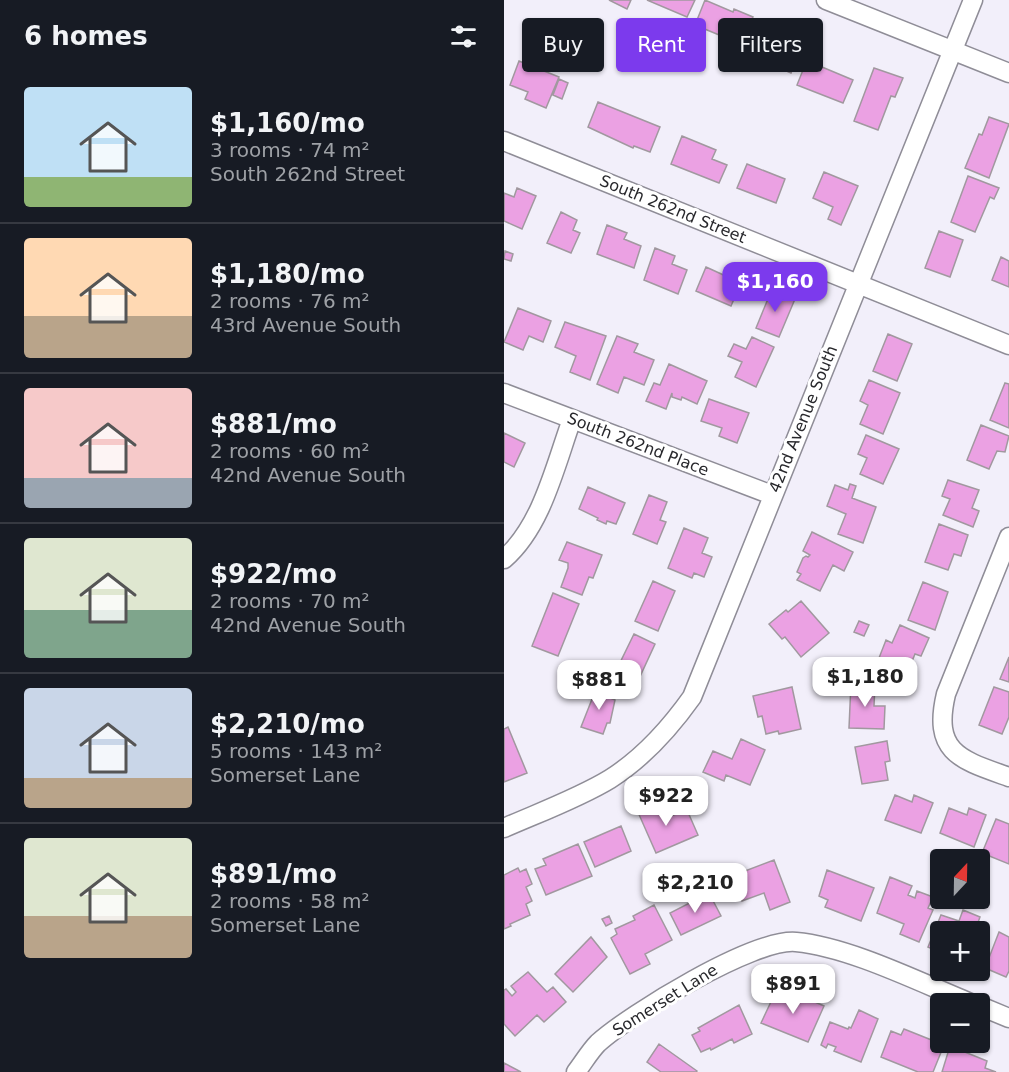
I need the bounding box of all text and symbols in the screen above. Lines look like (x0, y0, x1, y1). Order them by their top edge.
chip: Buy (522, 18, 604, 72)
chip: Rent (616, 18, 706, 72)
chip: Filters (718, 18, 823, 72)
icon: filters (447, 20, 480, 53)
text: 6 homes (24, 21, 148, 51)
text: $1,160/mo (210, 108, 365, 138)
icon: home (72, 111, 144, 183)
text: 3 rooms · 74 m² (210, 138, 370, 162)
text: South 262nd Street (210, 162, 405, 186)
street label: South 262nd Street (597, 171, 749, 247)
text: $1,180/mo (210, 259, 365, 289)
icon: home (72, 262, 144, 334)
pin: $1,160 (726, 262, 824, 313)
text: $1,160 (736, 269, 814, 293)
text: 2 rooms · 76 m² (210, 289, 370, 313)
text: 43rd Avenue South (210, 313, 401, 337)
street label: 42nd Avenue South (765, 343, 841, 495)
street label: South 262nd Place (565, 408, 711, 480)
text: $881/mo (210, 409, 337, 439)
icon: home (72, 412, 144, 484)
text: 2 rooms · 60 m² (210, 439, 370, 463)
text: 42nd Avenue South (210, 463, 406, 487)
text: $922/mo (210, 559, 337, 589)
icon: home (72, 562, 144, 634)
text: 2 rooms · 70 m² (210, 589, 370, 613)
text: 42nd Avenue South (210, 613, 406, 637)
pin: $1,180 (816, 657, 914, 708)
pin: $881 (563, 660, 635, 711)
text: $1,180 (826, 664, 904, 688)
text: $881 (571, 667, 627, 691)
text: $2,210/mo (210, 709, 365, 739)
icon: home (72, 712, 144, 784)
text: 5 rooms · 143 m² (210, 739, 382, 763)
text: Somerset Lane (210, 763, 360, 787)
pin: $922 (630, 776, 702, 827)
text: $922 (638, 783, 694, 807)
north arrow (930, 849, 990, 909)
map controls (930, 849, 990, 1053)
text: $891/mo (210, 859, 337, 889)
icon: home (72, 862, 144, 934)
pin: $2,210 (646, 863, 744, 914)
text: $2,210 (656, 870, 734, 894)
text: 2 rooms · 58 m² (210, 889, 370, 913)
text: Somerset Lane (210, 913, 360, 937)
button: + (930, 921, 990, 981)
street label: Somerset Lane (609, 960, 721, 1040)
pin: $891 (757, 964, 829, 1015)
text: $891 (765, 971, 821, 995)
button: − (930, 993, 990, 1053)

